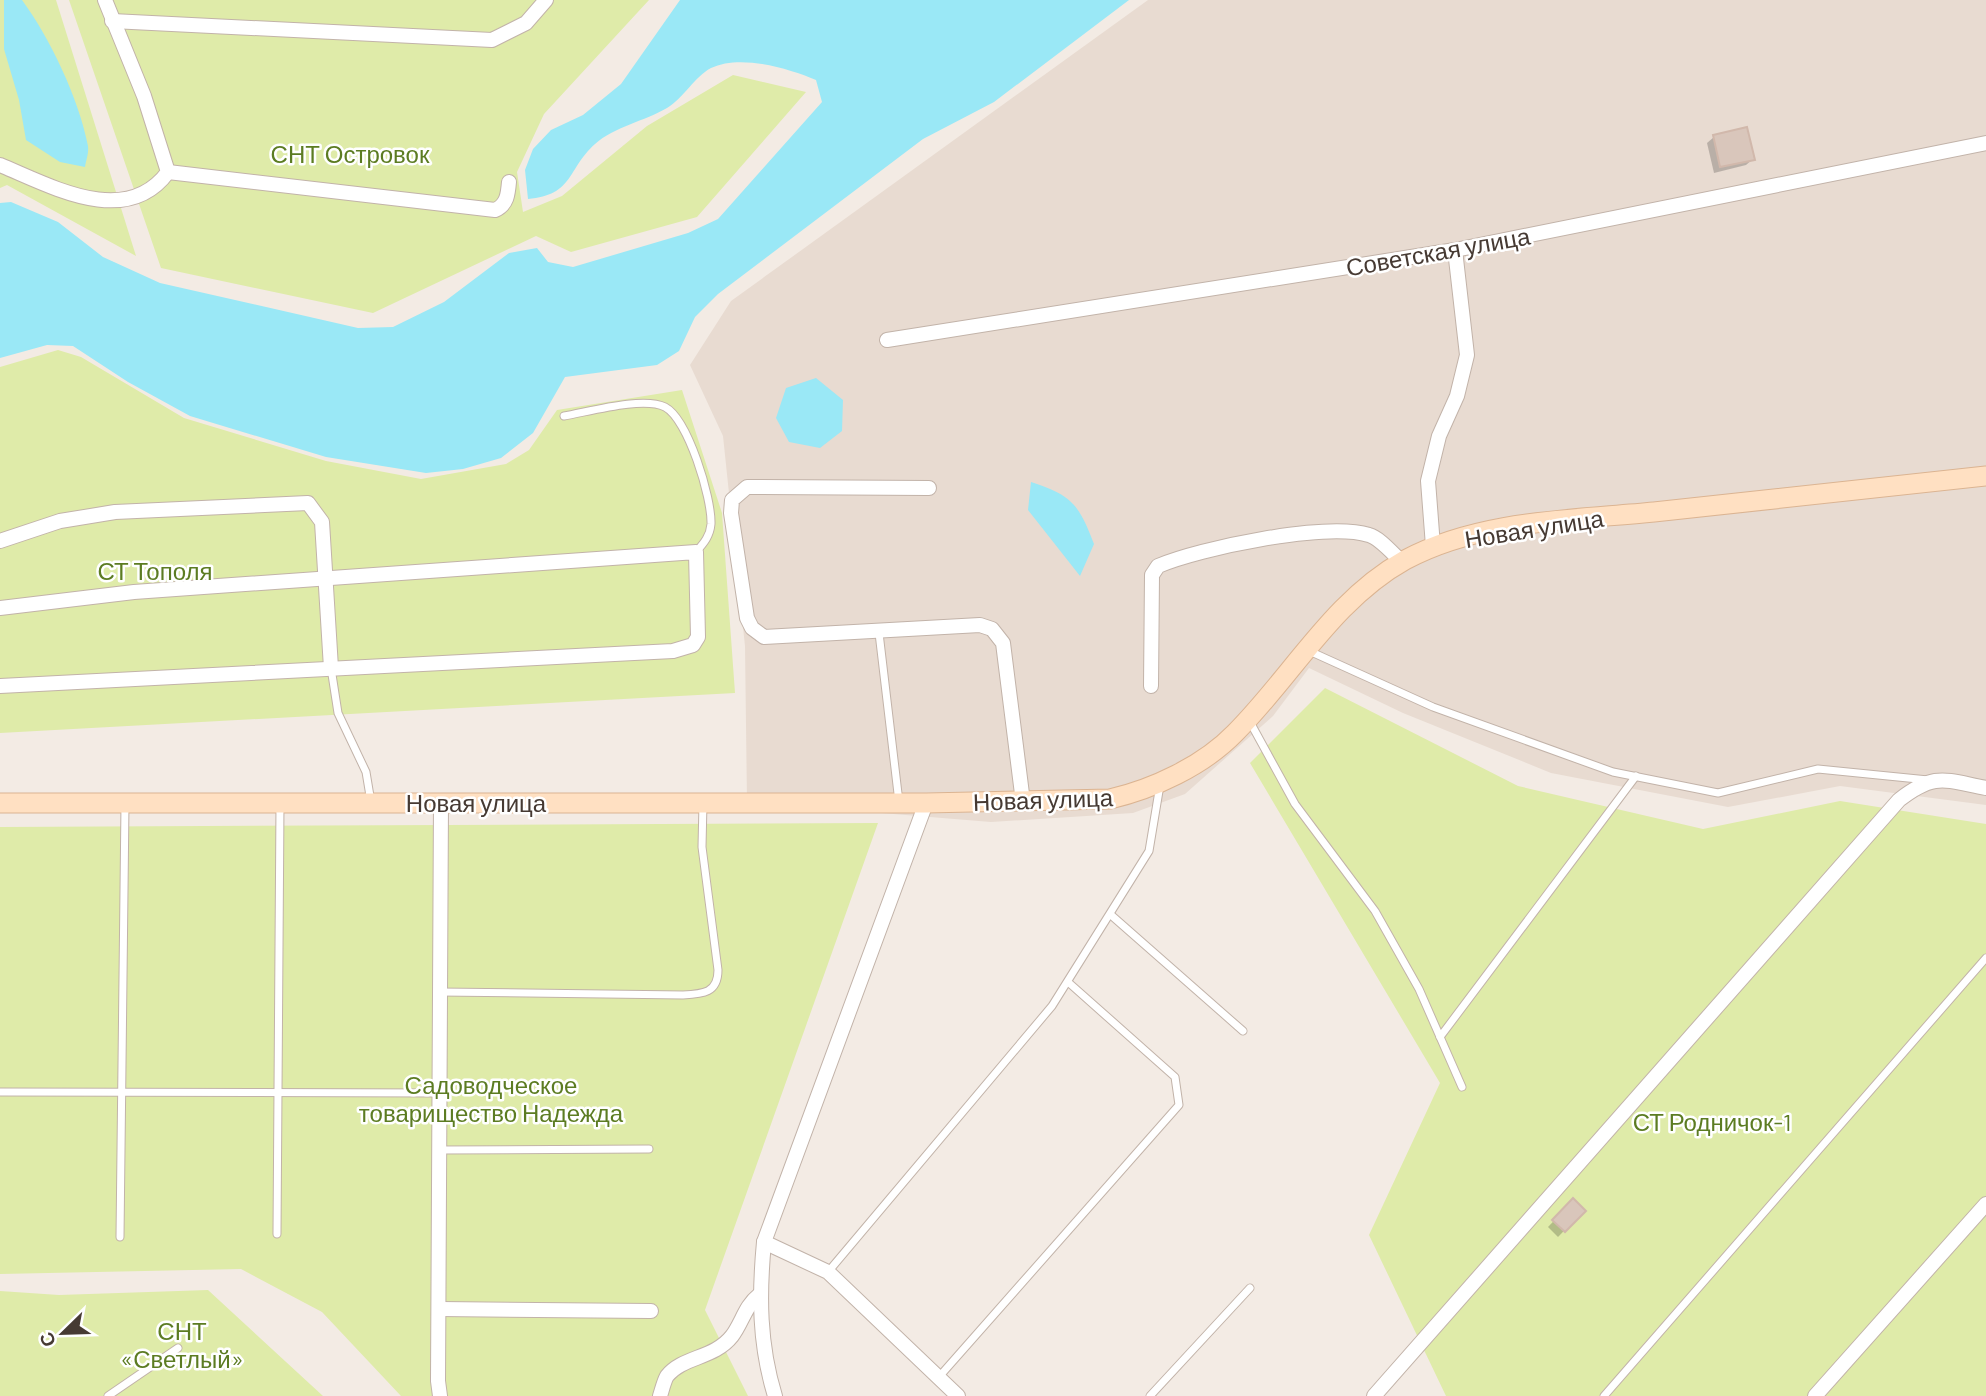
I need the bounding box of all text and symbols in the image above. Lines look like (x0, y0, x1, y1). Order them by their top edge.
park label: СНТ Островок (271, 139, 430, 168)
street label: Советская улица (1344, 220, 1533, 281)
street label: Новая улица (1462, 503, 1606, 553)
park label: СТ Тополя (98, 556, 212, 585)
street label: Новая улица (972, 782, 1114, 816)
street label: Новая улица (406, 788, 547, 817)
park label: Садоводческое товарищество Надежда (359, 1070, 624, 1127)
park label: СТ Родничок-1 (1633, 1107, 1791, 1136)
north arrow (28, 1298, 98, 1368)
park label: СНТ «Светлый» (120, 1316, 244, 1373)
text: С (34, 1329, 60, 1351)

